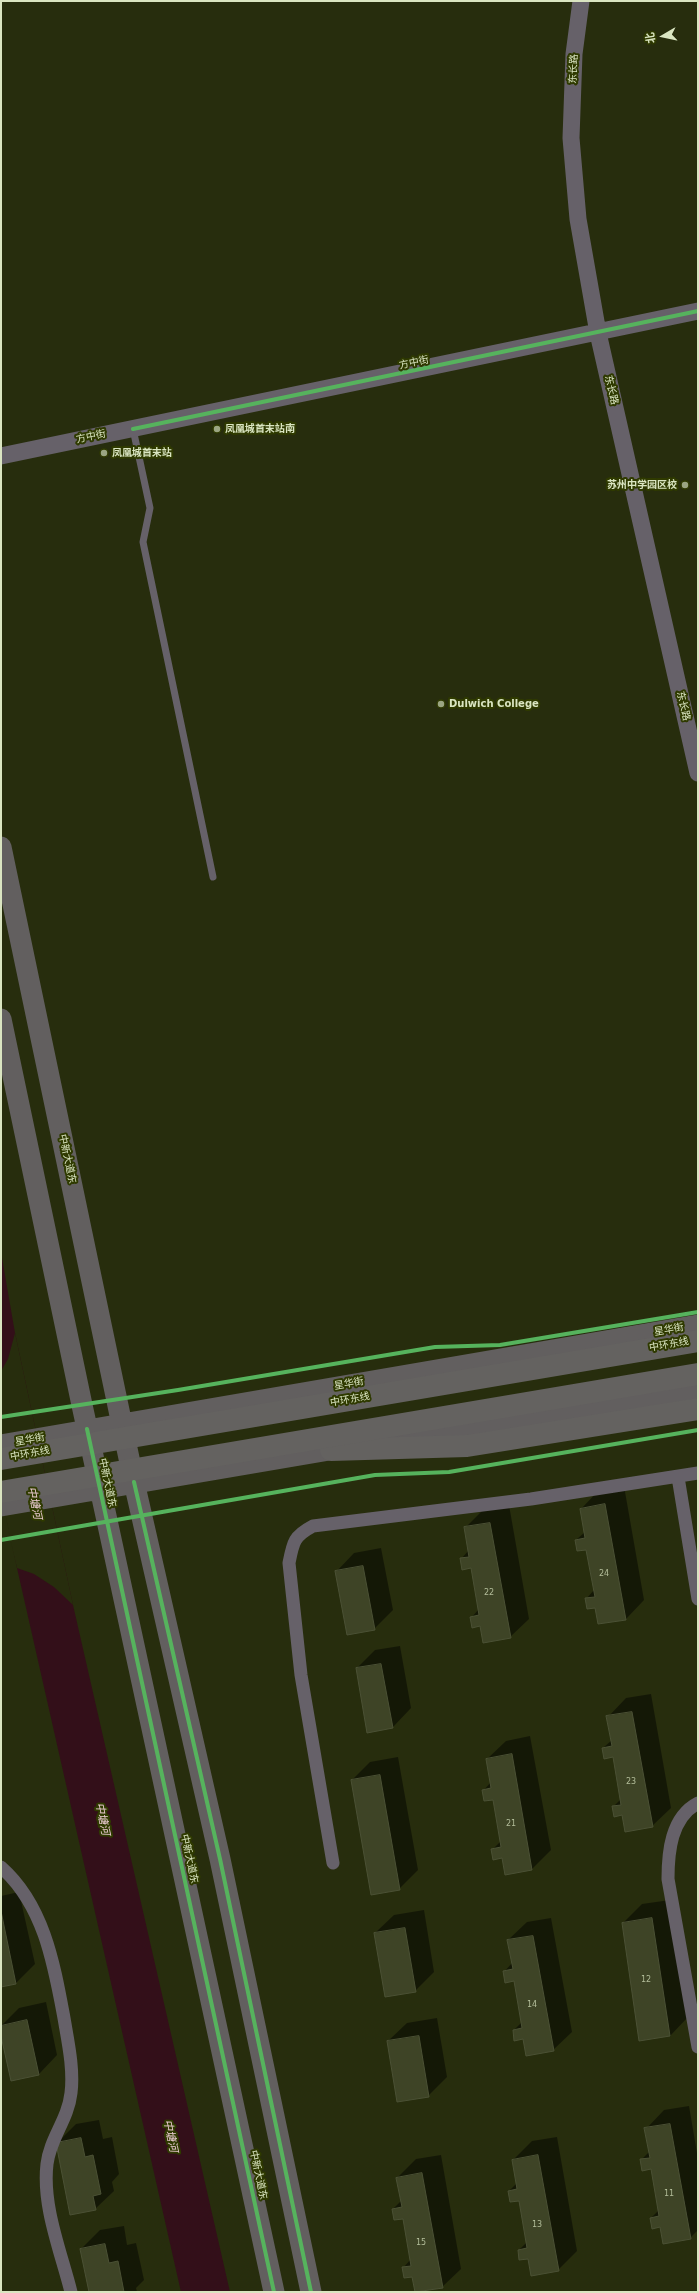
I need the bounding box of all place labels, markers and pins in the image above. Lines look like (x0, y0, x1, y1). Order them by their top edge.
place label: 凤凰城首末站南 (225, 423, 295, 435)
marker: 凤凰城首末站南 (212, 424, 222, 434)
place label: 凤凰城首末站 (112, 447, 172, 459)
marker: 凤凰城首末站 (99, 448, 109, 458)
place label: 苏州中学园区校 (607, 479, 677, 491)
marker: 苏州中学园区校 (680, 480, 690, 490)
place label: Dulwich College (449, 698, 539, 710)
marker: Dulwich College (436, 699, 446, 709)

